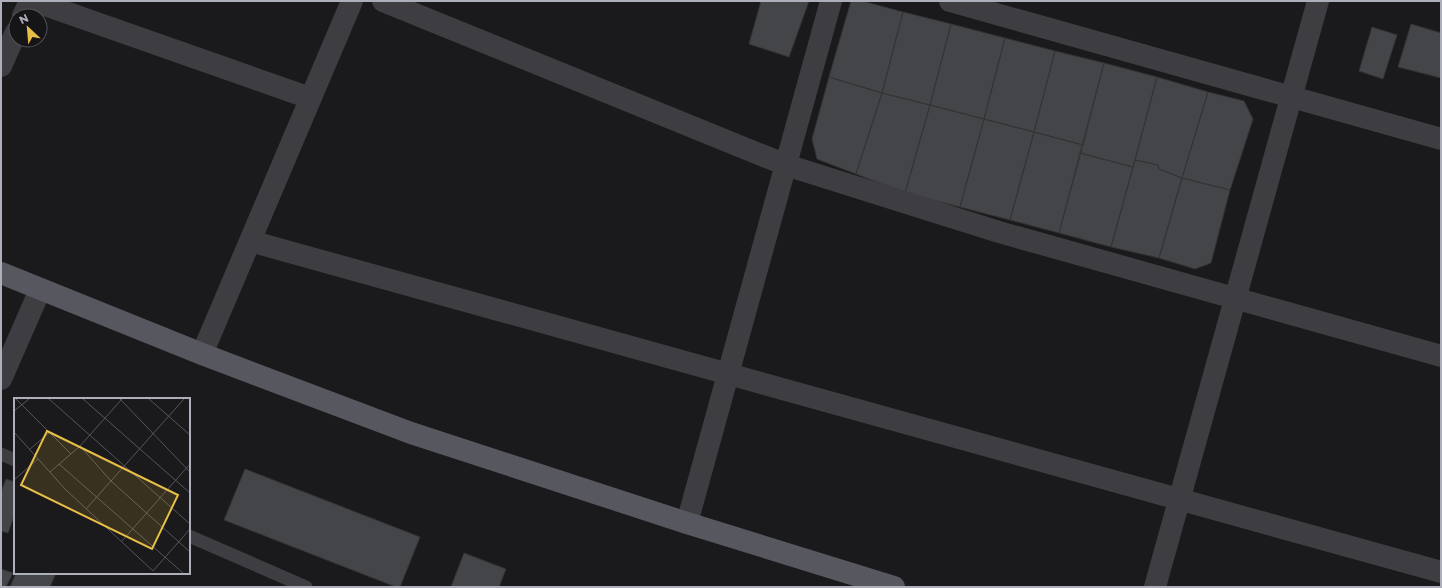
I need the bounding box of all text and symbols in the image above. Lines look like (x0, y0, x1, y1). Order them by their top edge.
north arrow (8, 8, 48, 48)
text: N (17, 11, 31, 27)
inset map (14, 398, 190, 574)

